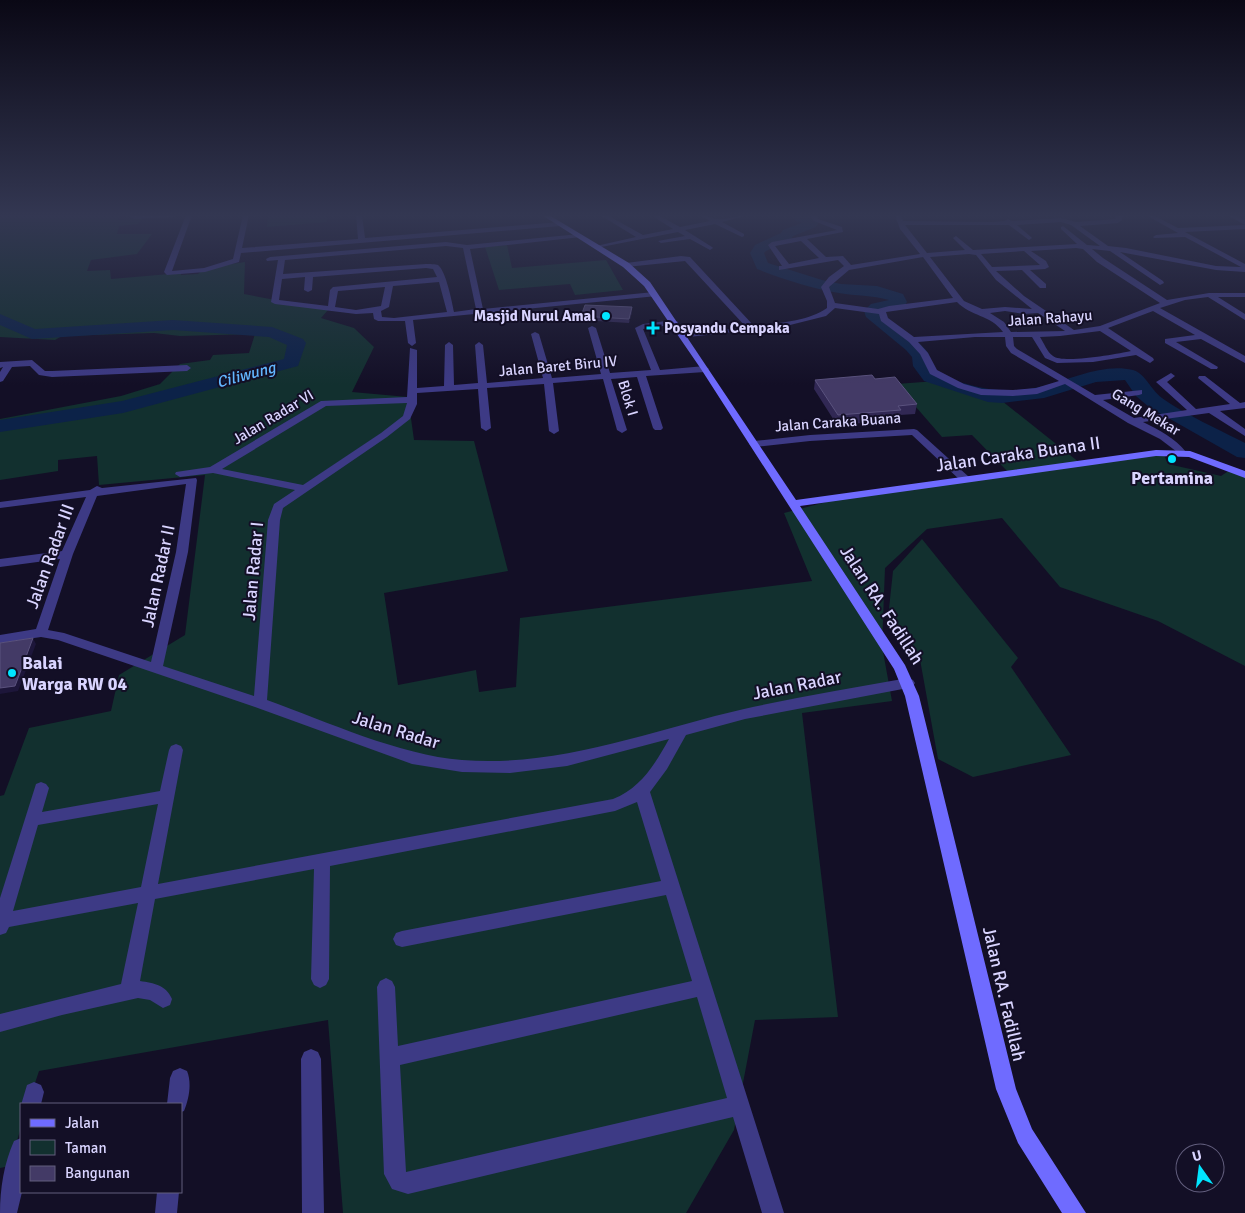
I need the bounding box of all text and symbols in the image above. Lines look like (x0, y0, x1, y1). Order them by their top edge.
street label: Jalan Rahayu (1007, 306, 1093, 330)
place label: Masjid Nurul Amal (474, 307, 596, 325)
marker: Masjid Nurul Amal (600, 310, 612, 322)
place label: Posyandu Cempaka (664, 319, 790, 337)
marker: Posyandu Cempaka (646, 321, 660, 335)
street label: Jalan Baret Biru IV (498, 352, 618, 380)
water label: Ciliwung (214, 357, 279, 392)
street label: Blok I (614, 378, 642, 418)
street label: Gang Mekar (1108, 384, 1184, 440)
street label: Jalan Radar VI (229, 386, 317, 448)
street label: Jalan Caraka Buana (774, 409, 902, 435)
street label: Jalan Caraka Buana II (934, 432, 1102, 476)
marker: Pertamina (1166, 453, 1178, 465)
place label: Pertamina (1131, 467, 1213, 489)
street label: Jalan Radar III (21, 501, 79, 611)
street label: Jalan Radar I (238, 521, 268, 621)
street label: Jalan Radar II (136, 523, 180, 629)
street label: Jalan RA. Fadillah (835, 541, 929, 669)
place label: Balai Warga RW 04 (22, 652, 128, 695)
street label: Jalan Radar (751, 666, 844, 704)
marker: Balai Warga RW 04 (6, 667, 18, 679)
street label: Jalan Radar (350, 706, 443, 754)
street label: Jalan RA. Fadillah (978, 924, 1030, 1064)
legend (20, 1103, 182, 1193)
text: Jalan (65, 1114, 99, 1132)
text: Taman (65, 1139, 107, 1157)
north arrow (1175, 1143, 1225, 1193)
text: U (1190, 1146, 1204, 1165)
text: Bangunan (65, 1164, 130, 1182)

